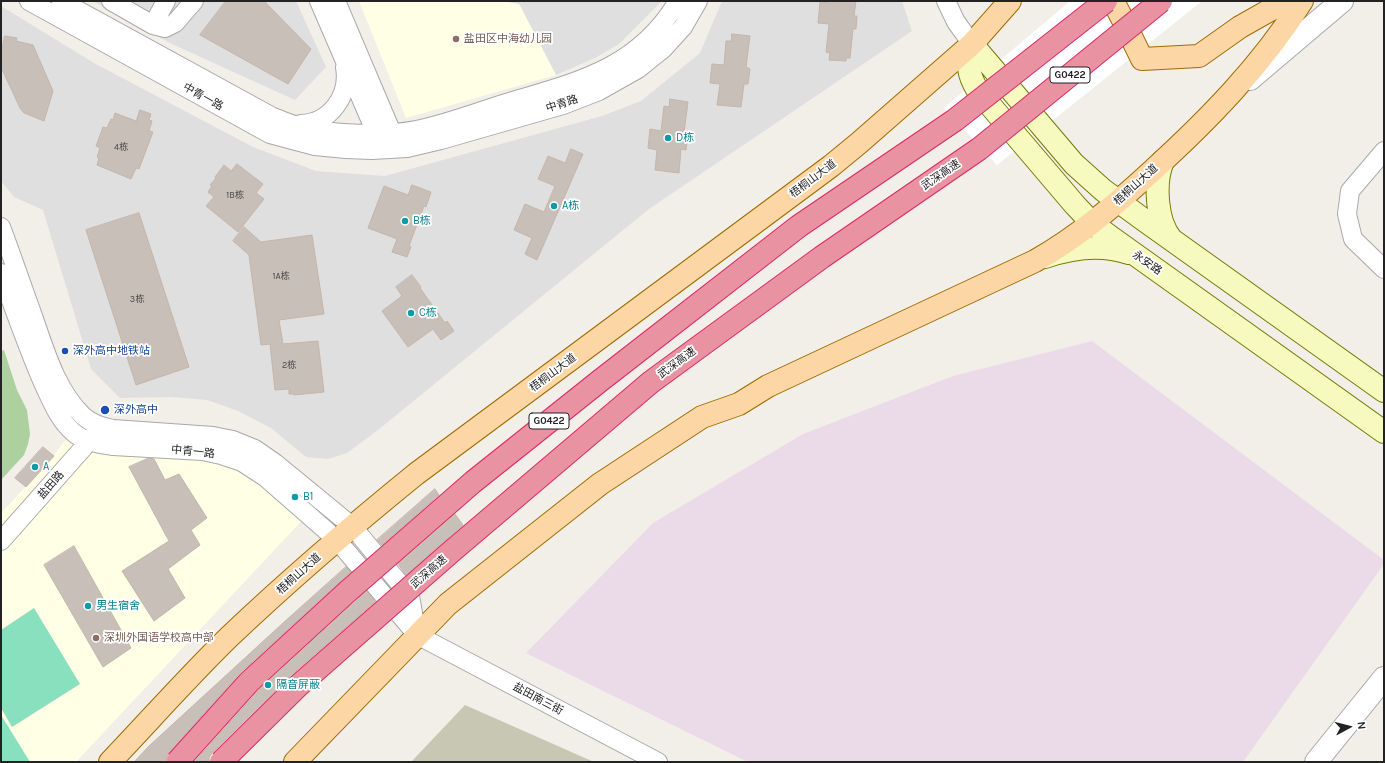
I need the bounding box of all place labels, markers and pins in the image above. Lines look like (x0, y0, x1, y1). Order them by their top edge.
place label: 盐田区中海幼儿园 (464, 32, 552, 46)
marker: 盐田区中海幼儿园 (451, 34, 461, 44)
place label: D栋 (676, 131, 694, 145)
marker: D栋 (663, 133, 673, 143)
place label: A栋 (562, 199, 579, 213)
marker: A栋 (549, 201, 559, 211)
place label: B栋 (413, 214, 431, 228)
marker: B栋 (400, 216, 410, 226)
place label: C栋 (419, 306, 437, 320)
marker: C栋 (406, 308, 416, 318)
place label: 深外高中地铁站 (73, 344, 150, 358)
marker: 深外高中地铁站 (60, 346, 70, 356)
place label: 深外高中 (114, 403, 158, 417)
marker: 深外高中 (99, 404, 111, 416)
place label: A (43, 460, 49, 474)
marker: A (30, 462, 40, 472)
place label: B1 (303, 490, 313, 504)
marker: B1 (290, 492, 300, 502)
place label: 男生宿舍 (96, 599, 140, 613)
marker: 男生宿舍 (83, 601, 93, 611)
place label: 深圳外国语学校高中部 (104, 631, 214, 645)
marker: 深圳外国语学校高中部 (91, 633, 101, 643)
place label: 隔音屏蔽 (276, 678, 320, 692)
marker: 隔音屏蔽 (263, 680, 273, 690)

